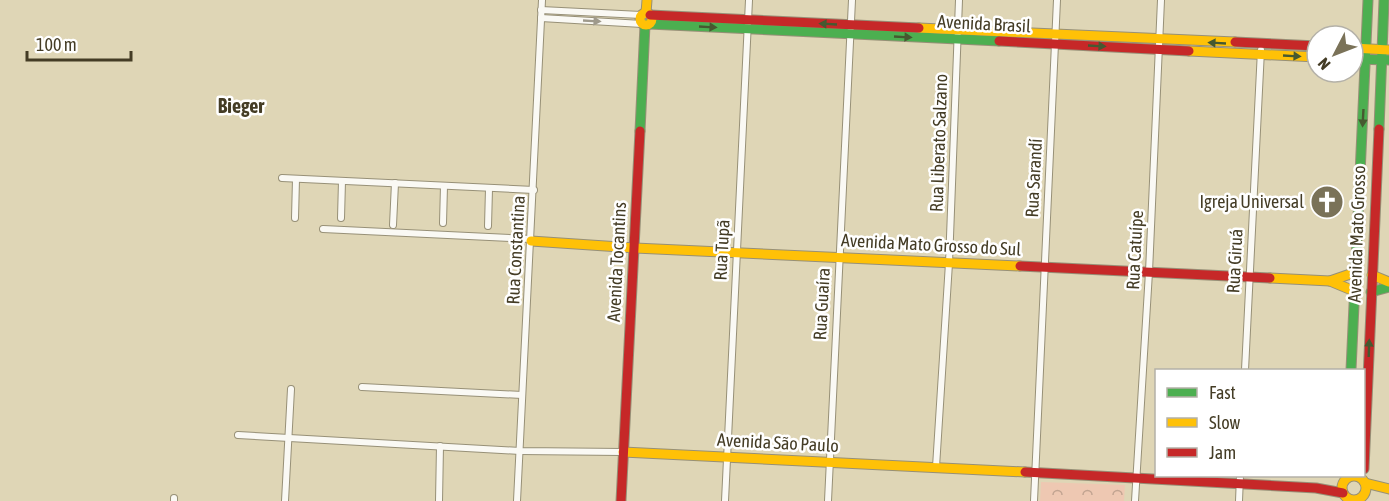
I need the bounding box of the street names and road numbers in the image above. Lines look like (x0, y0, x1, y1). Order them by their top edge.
street label: Avenida Brasil (937, 11, 1032, 36)
street label: Rua Liberato Salzano (926, 73, 951, 212)
street label: Rua Sarandí (1021, 138, 1046, 218)
street label: Avenida Mato Grosso (1344, 165, 1369, 303)
street label: Rua Constantina (502, 195, 529, 305)
street label: Avenida Tocantins (603, 202, 630, 322)
street label: Rua Catuípe (1122, 210, 1147, 290)
street label: Rua Tupã (709, 219, 734, 281)
street label: Rua Giruá (1222, 228, 1247, 294)
street label: Avenida Mato Grosso do Sul (840, 229, 1022, 260)
street label: Rua Guaíra (809, 267, 834, 341)
street label: Avenida São Paulo (717, 429, 839, 456)

